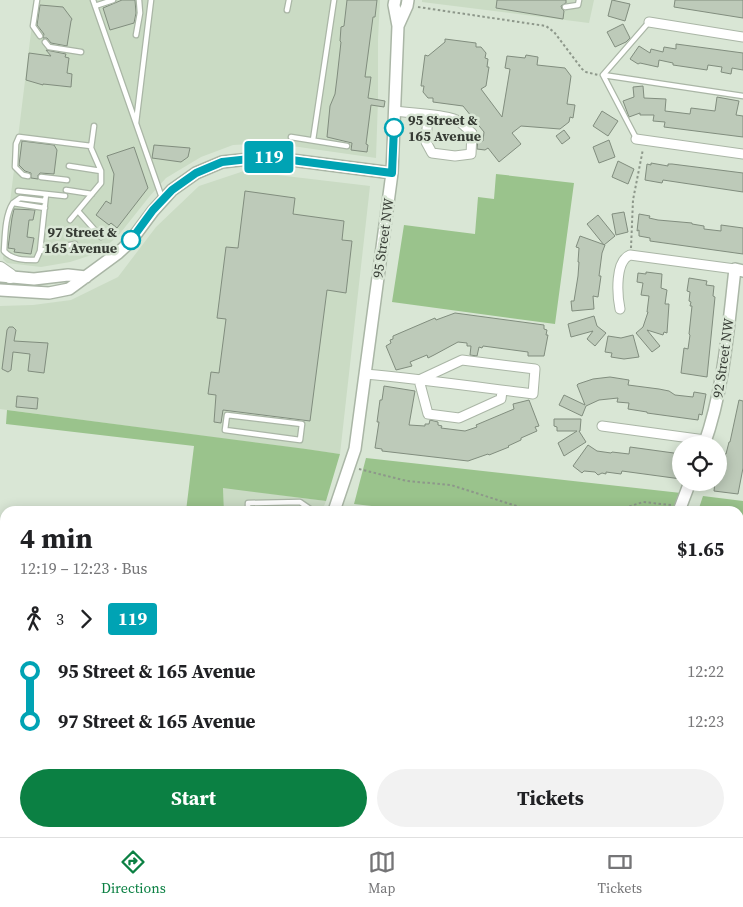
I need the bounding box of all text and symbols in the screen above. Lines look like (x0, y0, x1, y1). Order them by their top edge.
place label: 95 Street & 165 Avenue (408, 110, 481, 146)
marker: 95 Street & 165 Avenue (384, 118, 404, 138)
line badge: 119 (240, 141, 298, 173)
text: 119 (254, 144, 284, 169)
street label: 95 Street NW (367, 196, 399, 279)
place label: 97 Street & 165 Avenue (44, 222, 117, 258)
marker: 97 Street & 165 Avenue (121, 230, 141, 250)
street label: 92 Street NW (707, 316, 739, 399)
map controls (672, 436, 727, 491)
button: locate (672, 436, 727, 491)
text: 4 min (20, 519, 93, 557)
text: $1.65 (677, 536, 724, 562)
text: 12:19 – 12:23 · Bus (20, 557, 148, 579)
icon: walk (20, 605, 48, 633)
icon: forward (72, 605, 100, 633)
text: 119 (118, 606, 147, 631)
text: 3 (56, 608, 64, 630)
text: 95 Street & 165 Avenue (58, 658, 256, 684)
text: 12:22 (687, 660, 724, 682)
text: 97 Street & 165 Avenue (58, 708, 256, 734)
text: 12:23 (687, 710, 724, 732)
button: Start (20, 769, 367, 827)
button: Tickets (377, 769, 724, 827)
tab: Directions (101, 848, 166, 898)
tab: Map (368, 848, 396, 898)
tab: Tickets (598, 848, 642, 898)

